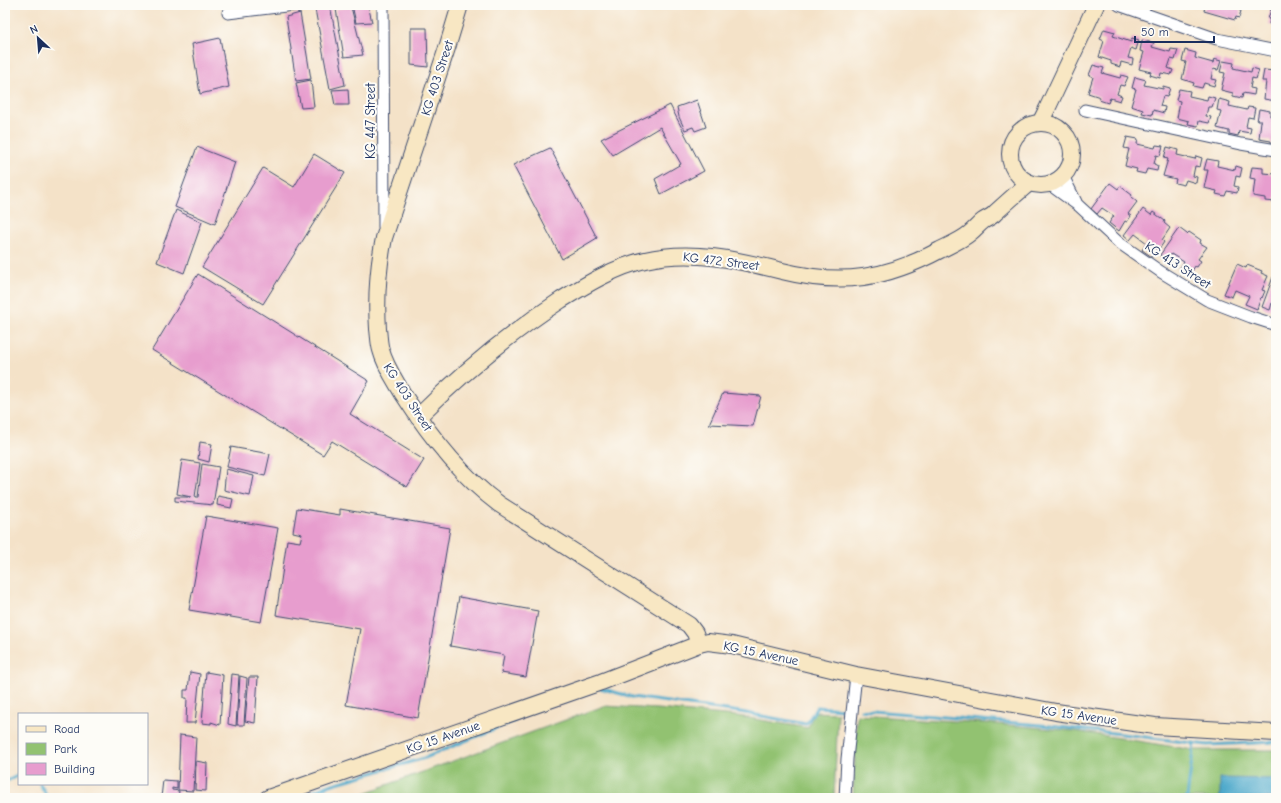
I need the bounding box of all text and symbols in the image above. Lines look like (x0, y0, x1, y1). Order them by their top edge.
north arrow (18, 18, 58, 58)
scale bar (1135, 18, 1214, 44)
text: N (28, 22, 40, 37)
text: 50 m (1141, 25, 1169, 39)
street label: KG 403 Street (418, 37, 457, 117)
street label: KG 447 Street (363, 82, 378, 159)
street label: KG 413 Street (1142, 238, 1215, 292)
street label: KG 472 Street (682, 249, 761, 273)
street label: KG 403 Street (380, 360, 436, 435)
street label: KG 15 Avenue (722, 638, 800, 668)
street label: KG 15 Avenue (1040, 702, 1118, 728)
legend (18, 713, 148, 785)
street label: KG 15 Avenue (404, 717, 482, 757)
text: Road (54, 722, 80, 736)
text: Park (54, 742, 77, 756)
text: Building (54, 762, 95, 776)

